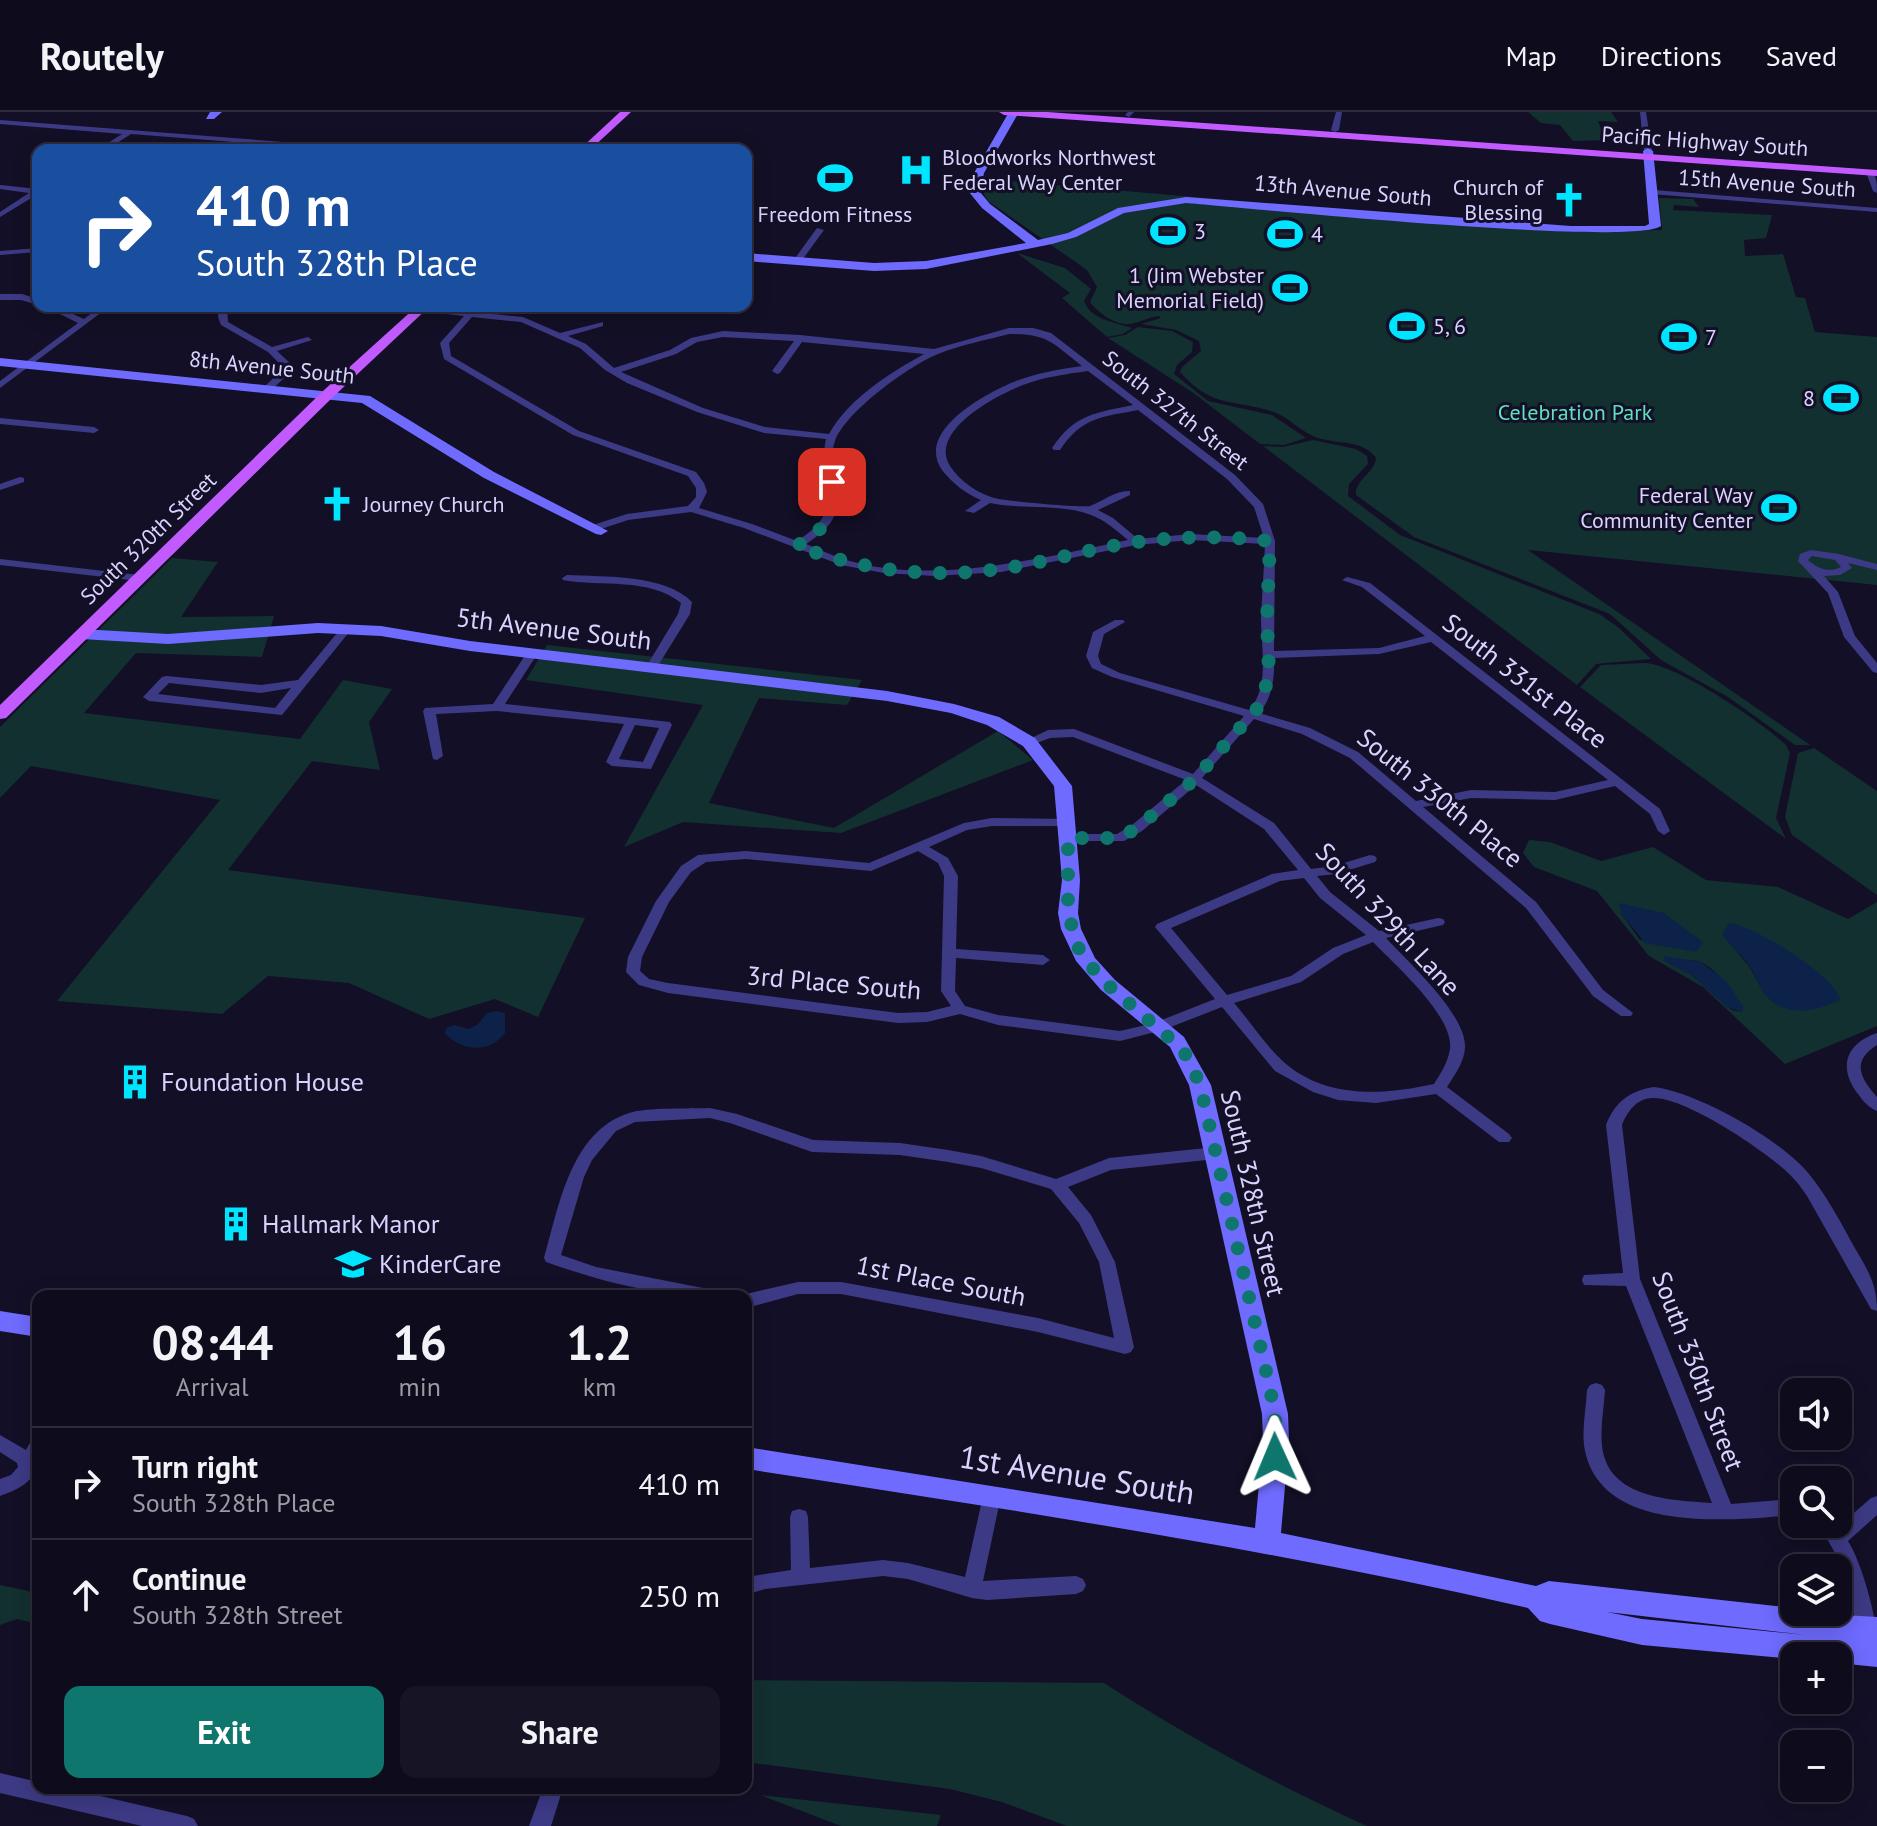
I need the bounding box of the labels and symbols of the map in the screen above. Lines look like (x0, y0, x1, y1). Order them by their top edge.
street label: Pacific Highway South (1601, 120, 1809, 162)
place label: Bloodworks Northwest Federal Way Center (942, 143, 1156, 196)
hospital icon: Bloodworks Northwest Federal Way Center (897, 151, 935, 189)
sports icon: Freedom Fitness (816, 159, 854, 197)
street label: 15th Avenue South (1677, 163, 1857, 203)
street label: 13th Avenue South (1253, 168, 1433, 212)
place label: Church of Blessing (1453, 173, 1544, 226)
church icon: Church of Blessing (1550, 181, 1588, 219)
place label: Freedom Fitness (758, 200, 912, 228)
sports icon: 3 (1149, 212, 1187, 250)
sports icon: 4 (1266, 215, 1304, 253)
place label: 3 (1194, 217, 1206, 245)
place label: 4 (1311, 220, 1323, 248)
place label: 1 (Jim Webster Memorial Field) (1116, 261, 1265, 314)
sports icon: 1 (Jim Webster Memorial Field) (1271, 269, 1309, 307)
sports icon: 5, 6 (1388, 307, 1426, 345)
place label: 5, 6 (1433, 312, 1466, 340)
sports icon: 7 (1660, 318, 1698, 356)
place label: 7 (1705, 323, 1717, 351)
street label: 8th Avenue South (188, 344, 356, 390)
street label: South 327th Street (1097, 344, 1255, 476)
sports icon: 8 (1822, 379, 1860, 417)
place label: 8 (1803, 384, 1815, 412)
park label: Celebration Park (1498, 398, 1653, 426)
pin (798, 448, 866, 516)
street label: South 320th Street (74, 466, 222, 610)
place label: Federal Way Community Center (1580, 481, 1754, 534)
church icon: Journey Church (318, 485, 356, 523)
sports icon: Federal Way Community Center (1760, 489, 1798, 527)
place label: Journey Church (362, 490, 504, 518)
street label: 5th Avenue South (455, 600, 653, 657)
street label: South 331st Place (1436, 606, 1614, 755)
street label: South 330th Place (1351, 721, 1530, 874)
street label: South 329th Lane (1309, 835, 1468, 1002)
street label: 3rd Place South (745, 958, 923, 1007)
building icon: Foundation House (116, 1063, 154, 1101)
place label: Foundation House (161, 1065, 364, 1098)
street label: South 328th Street (1214, 1087, 1293, 1299)
building icon: Hallmark Manor (217, 1205, 255, 1243)
place label: Hallmark Manor (262, 1207, 440, 1240)
school or university icon: KinderCare (334, 1245, 372, 1283)
place label: KinderCare (379, 1247, 501, 1280)
street label: 1st Place South (854, 1248, 1029, 1313)
street label: South 330th Street (1645, 1267, 1752, 1475)
position arrow (1233, 1415, 1317, 1499)
street label: 1st Avenue South (957, 1435, 1198, 1513)

